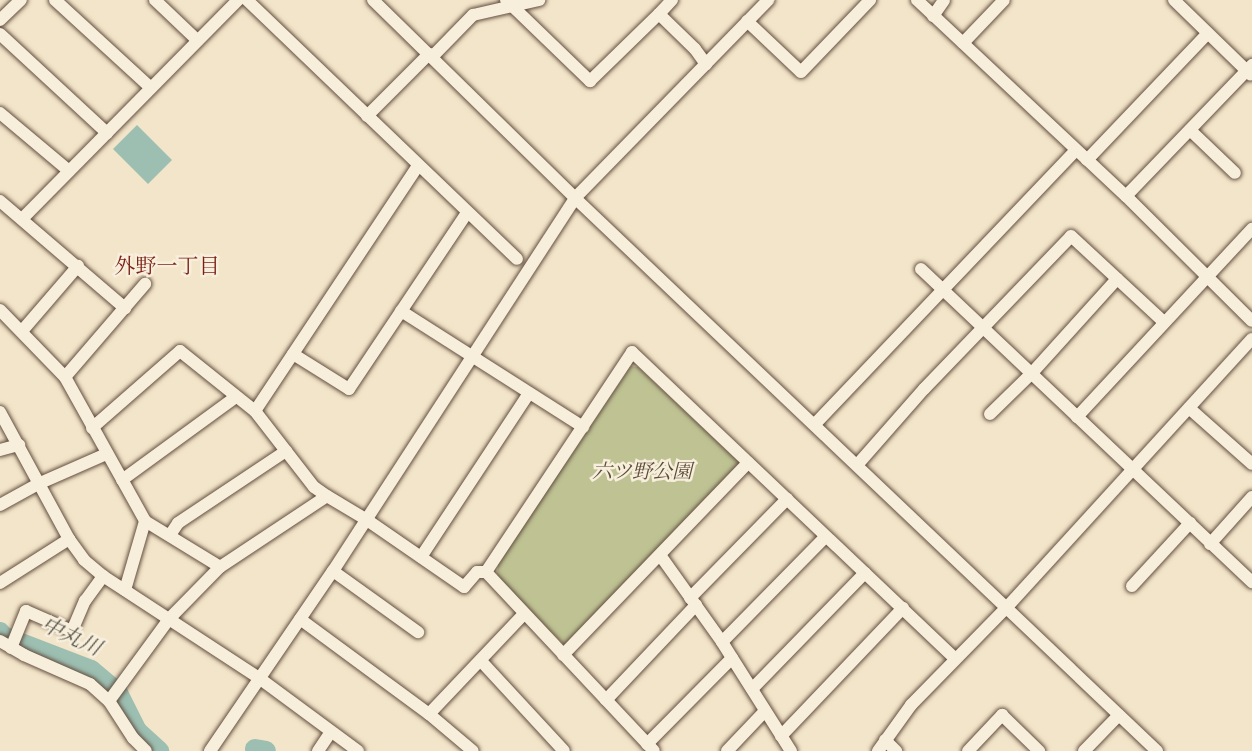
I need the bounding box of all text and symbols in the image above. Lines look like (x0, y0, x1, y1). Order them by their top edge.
district label: 外野一丁目 (115, 254, 219, 280)
park label: 六ツ野公園 (592, 460, 692, 484)
water label: 中丸川 (37, 612, 105, 662)

